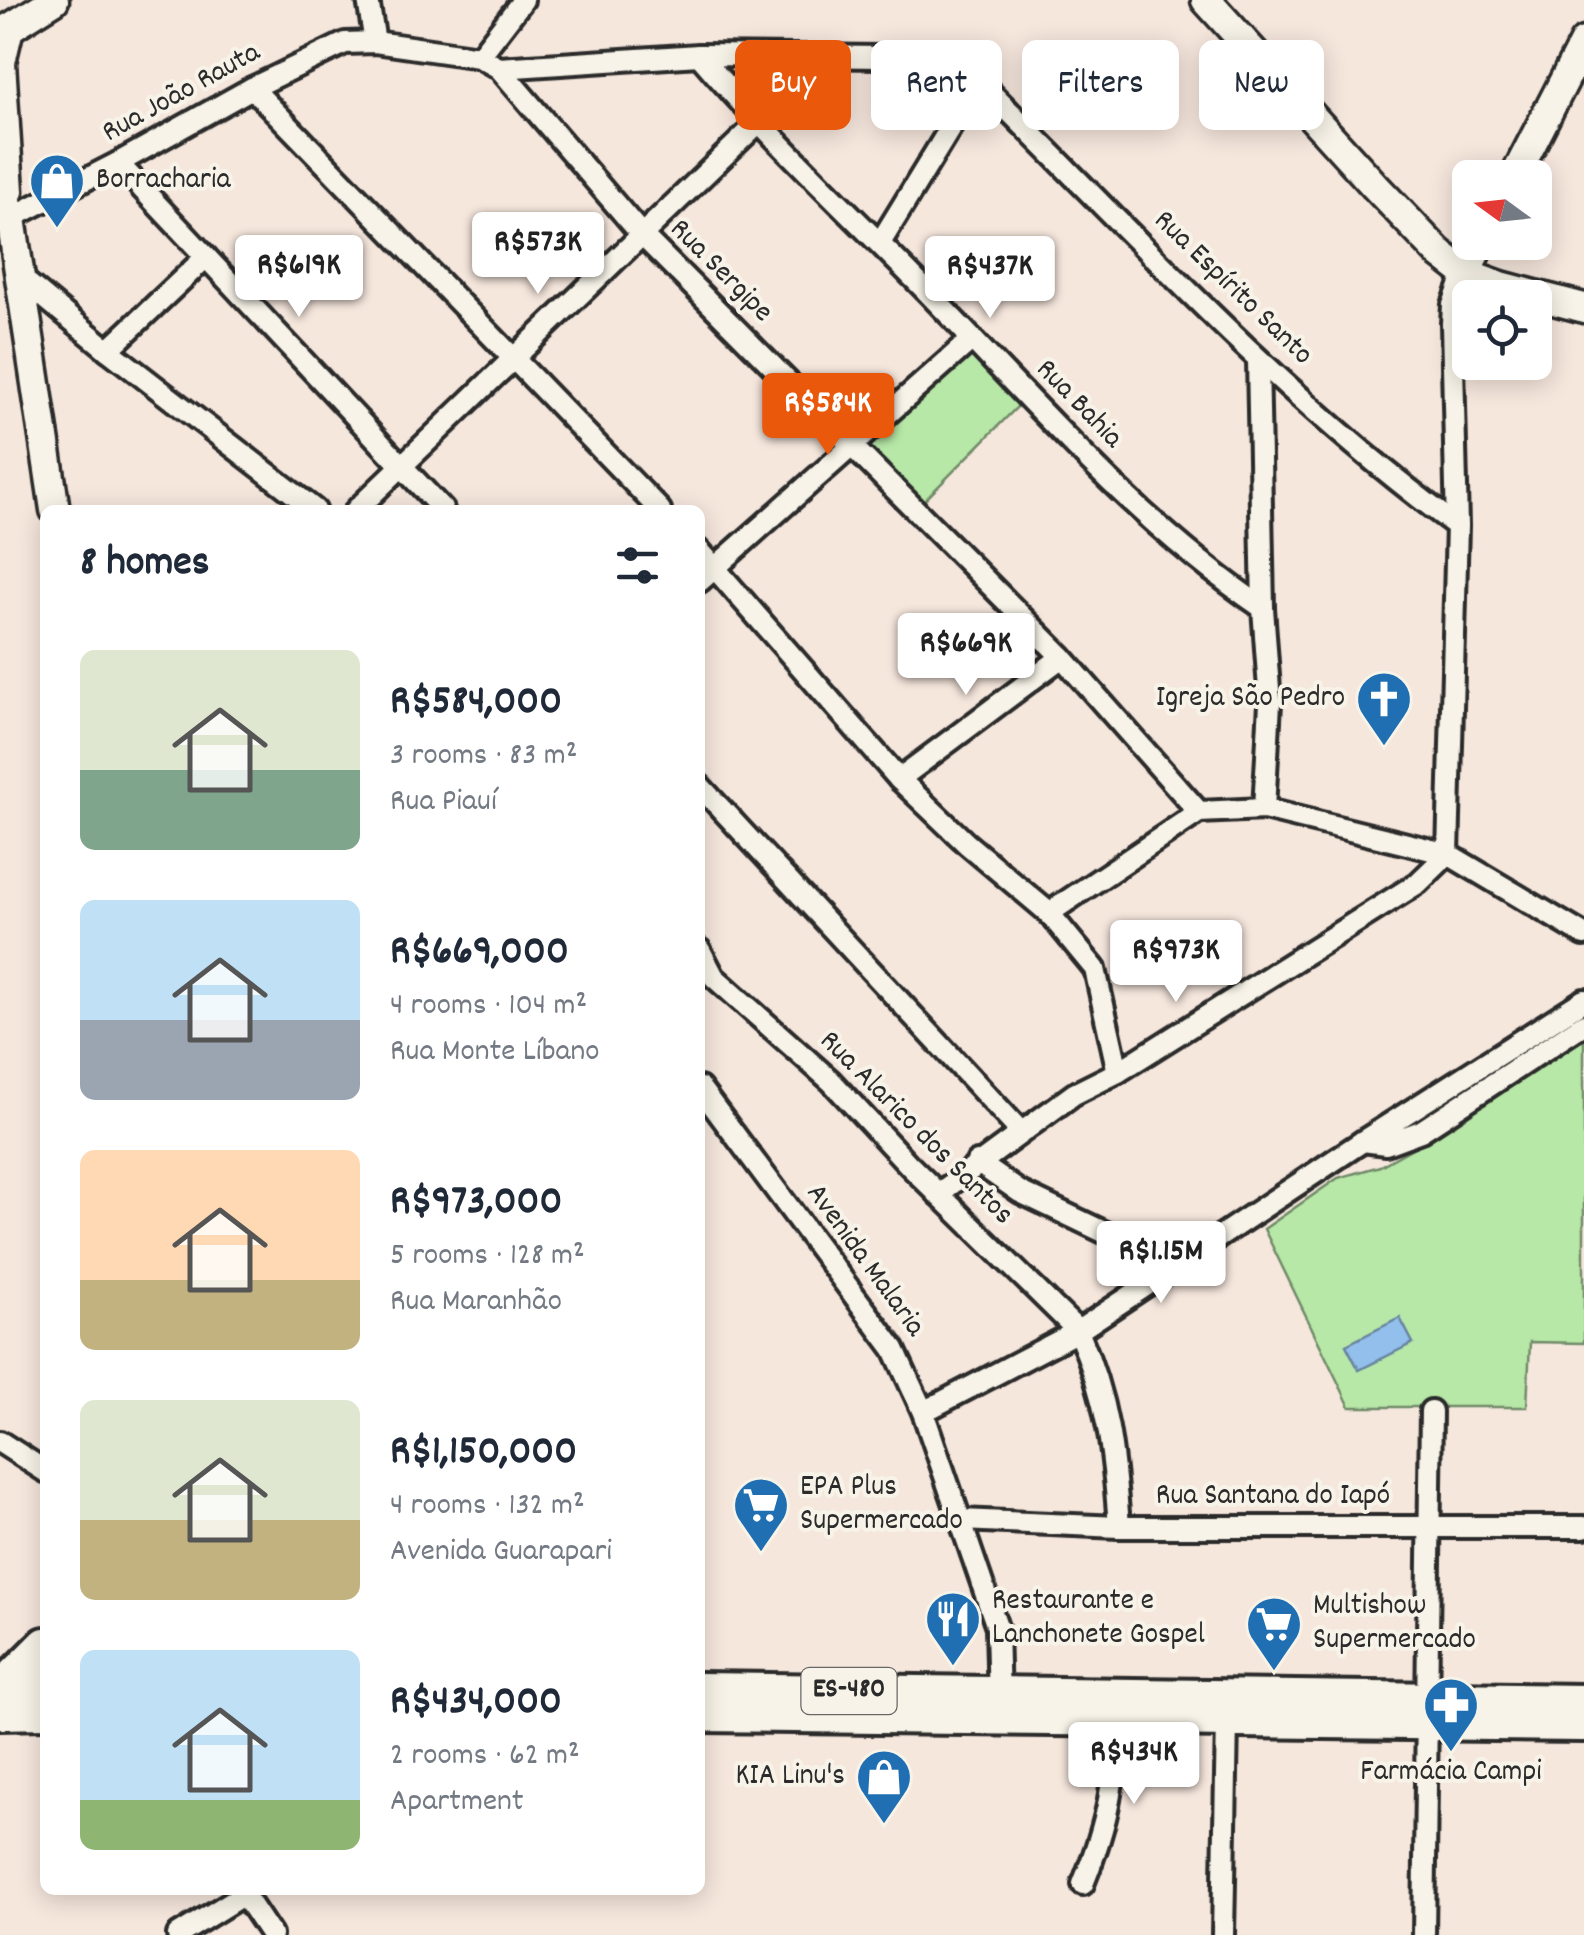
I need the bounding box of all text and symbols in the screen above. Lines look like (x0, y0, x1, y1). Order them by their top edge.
street label: Rua João Rauta (95, 32, 270, 155)
chip: Buy (735, 40, 851, 130)
chip: Rent (871, 40, 1002, 130)
chip: Filters (1022, 40, 1179, 130)
chip: New (1199, 40, 1324, 130)
shop icon: Borracharia (27, 151, 87, 230)
place label: Borracharia (96, 160, 231, 203)
north arrow (1452, 160, 1552, 260)
map controls (1452, 160, 1552, 380)
street label: Rua Espírito Santo (1142, 201, 1322, 377)
street label: Rua Sergipe (658, 210, 782, 334)
pin: R$573K (457, 212, 619, 297)
text: R$573K (494, 221, 582, 267)
pin: R$619K (218, 235, 380, 320)
pin: R$437K (909, 236, 1071, 321)
text: R$619K (257, 244, 341, 290)
text: R$437K (947, 245, 1033, 291)
button: locate (1452, 280, 1552, 380)
street label: Rua Bahia (1024, 350, 1132, 460)
pin: R$584K (747, 373, 909, 458)
text: R$584K (784, 382, 872, 428)
text: 8 homes (80, 535, 209, 595)
icon: filters (610, 538, 665, 593)
pin: R$669K (885, 613, 1047, 698)
text: R$669K (920, 622, 1012, 668)
church icon: Igreja São Pedro (1354, 669, 1414, 748)
text: R$584,000 (390, 674, 562, 734)
place label: Igreja São Pedro (1156, 678, 1345, 721)
icon: home (160, 690, 280, 810)
text: 3 rooms · 83 m² (390, 734, 577, 780)
text: Rua Piauí (390, 780, 497, 826)
pin: R$973K (1095, 920, 1257, 1005)
text: R$669,000 (390, 924, 569, 984)
text: R$973K (1132, 929, 1220, 975)
icon: home (160, 940, 280, 1060)
text: 4 rooms · 104 m² (390, 984, 587, 1030)
street label: Rua Alarico dos Santos (808, 1022, 1022, 1236)
text: Rua Monte Líbano (390, 1030, 600, 1076)
text: R$973,000 (390, 1174, 562, 1234)
street label: Avenida Malaria (794, 1176, 935, 1347)
icon: home (160, 1190, 280, 1310)
pin: R$1.15M (1069, 1221, 1253, 1306)
text: R$1.15M (1119, 1230, 1203, 1276)
text: 5 rooms · 128 m² (390, 1234, 585, 1280)
text: Rua Maranhão (390, 1280, 562, 1326)
text: R$1,150,000 (390, 1424, 577, 1484)
icon: home (160, 1440, 280, 1560)
place label: EPA Plus Supermercado (800, 1467, 963, 1544)
supermarket icon: EPA Plus Supermercado (731, 1475, 791, 1554)
street label: Rua Santana do Iapó (1156, 1476, 1390, 1519)
text: 4 rooms · 132 m² (390, 1484, 585, 1530)
text: Avenida Guarapari (390, 1530, 612, 1576)
place label: Restaurante e Lanchonete Gospel (992, 1581, 1205, 1658)
place label: Multishow Supermercado (1313, 1586, 1476, 1663)
restaurant icon: Restaurante e Lanchonete Gospel (923, 1589, 983, 1668)
supermarket icon: Multishow Supermercado (1244, 1594, 1304, 1673)
road number: ES-480 (802, 1668, 896, 1714)
text: R$434,000 (390, 1674, 562, 1734)
pharmacy icon: Farmácia Campi (1421, 1675, 1481, 1754)
icon: home (160, 1690, 280, 1810)
pin: R$434K (1053, 1722, 1215, 1807)
text: R$434K (1090, 1731, 1178, 1777)
text: 2 rooms · 62 m² (390, 1734, 580, 1780)
shop icon: KIA Linu's (854, 1747, 914, 1826)
place label: Farmácia Campi (1360, 1752, 1542, 1795)
place label: KIA Linu's (736, 1756, 845, 1799)
text: Apartment (390, 1780, 524, 1826)

